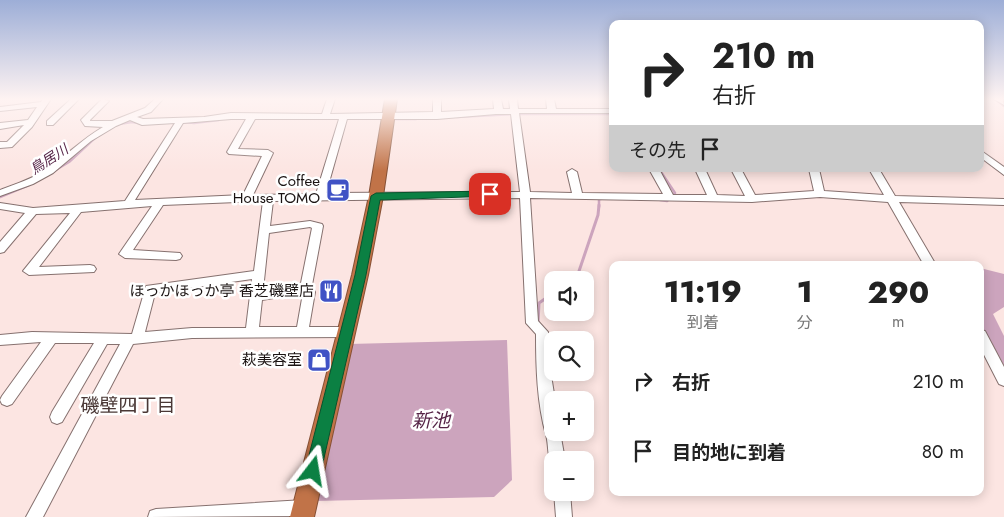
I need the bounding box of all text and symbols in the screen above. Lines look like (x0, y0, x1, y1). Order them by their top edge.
text: 210 m (712, 31, 815, 81)
icon: right (629, 40, 694, 105)
text: 右折 (712, 79, 756, 111)
icon: arrive (696, 135, 724, 163)
text: その先 (629, 137, 686, 164)
water label: 鳥居川 (26, 138, 74, 179)
place label: Coffee House TOMO (233, 170, 320, 209)
pin (469, 173, 511, 215)
cafe icon: Coffee House TOMO (325, 177, 351, 203)
icon: arrive (476, 180, 504, 208)
text: 11:19 (664, 270, 742, 313)
text: 1 (797, 270, 813, 313)
map controls (544, 271, 594, 501)
button: sound (544, 271, 594, 321)
text: 290 (867, 271, 929, 314)
restaurant icon: ほっかほっか亭 香芝磯壁店 (318, 278, 344, 304)
place label: ほっかほっか亭 香芝磯壁店 (129, 280, 314, 302)
text: m (892, 310, 905, 333)
text: 到着 (687, 311, 719, 334)
text: 分 (797, 311, 813, 334)
button: search (544, 331, 594, 381)
shop icon: 萩美容室 (306, 347, 332, 373)
place label: 萩美容室 (242, 349, 302, 371)
icon: right (629, 367, 657, 395)
text: 210 m (913, 368, 964, 395)
text: 右折 (672, 369, 710, 396)
button: + (544, 391, 594, 441)
district label: 磯壁四丁目 (80, 392, 176, 419)
water label: 新池 (412, 407, 452, 434)
icon: arrive (629, 437, 657, 465)
text: 80 m (922, 438, 964, 465)
text: 目的地に到着 (672, 439, 786, 466)
position arrow (286, 444, 338, 496)
button: − (544, 451, 594, 501)

